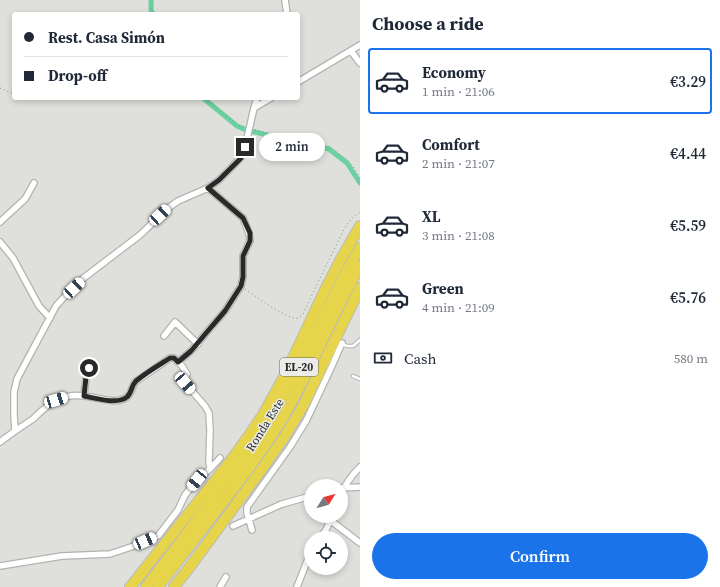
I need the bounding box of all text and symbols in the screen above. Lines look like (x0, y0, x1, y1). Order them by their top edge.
text: Choose a ride (372, 11, 484, 36)
text: Rest. Casa Simón (48, 27, 165, 48)
text: Economy (422, 62, 486, 83)
icon: car (374, 63, 410, 99)
text: Drop-off (48, 65, 107, 86)
text: €3.29 (670, 71, 706, 92)
text: 1 min · 21:06 (422, 83, 495, 100)
callout: 2 min (259, 133, 325, 161)
text: Comfort (422, 134, 480, 155)
icon: car (374, 135, 410, 171)
route end (236, 138, 254, 156)
text: 2 min (275, 138, 309, 155)
text: €4.44 (670, 143, 706, 164)
text: 2 min · 21:07 (422, 155, 495, 172)
car (147, 202, 173, 228)
text: XL (422, 206, 441, 227)
icon: car (374, 207, 410, 243)
text: €5.59 (670, 215, 706, 236)
text: 3 min · 21:08 (422, 227, 495, 244)
car (61, 275, 87, 301)
text: Green (422, 278, 464, 299)
icon: car (374, 279, 410, 315)
text: €5.76 (670, 287, 706, 308)
text: 4 min · 21:09 (422, 299, 495, 316)
icon: cash (372, 347, 394, 369)
text: Cash (404, 348, 436, 369)
text: 580 m (674, 350, 708, 367)
road number: EL-20 (280, 358, 318, 376)
route start (80, 359, 98, 377)
car (173, 370, 197, 396)
car (43, 391, 69, 409)
street label: Ronda Este (242, 395, 288, 455)
car (185, 467, 209, 493)
north arrow (304, 479, 348, 523)
map controls (304, 479, 348, 575)
car (132, 531, 158, 551)
button: locate (304, 531, 348, 575)
button: Confirm (372, 533, 708, 579)

